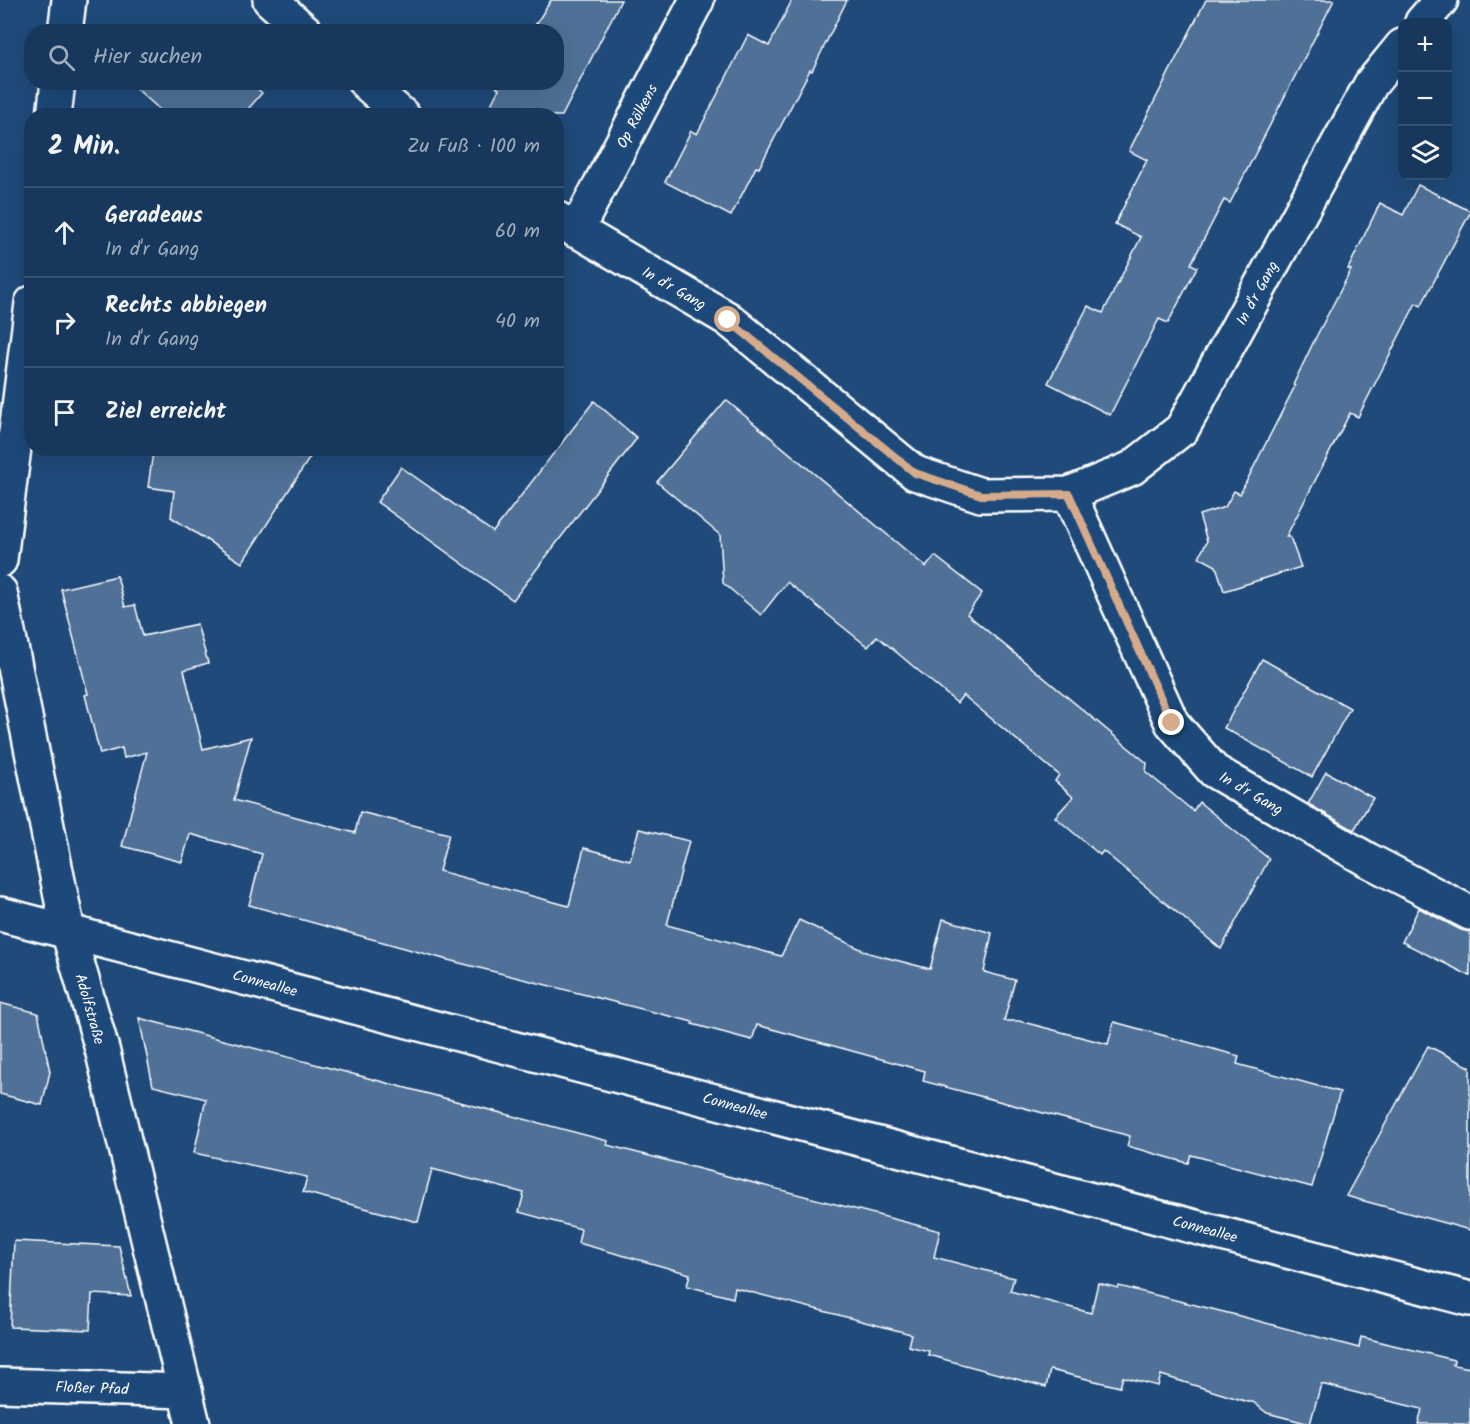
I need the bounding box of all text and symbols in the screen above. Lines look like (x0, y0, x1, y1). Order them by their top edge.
map controls (1398, 18, 1452, 180)
button: + (1398, 18, 1452, 72)
search box (24, 24, 564, 90)
text: Hier suchen (93, 40, 202, 75)
icon: search (45, 41, 78, 74)
button: − (1398, 72, 1452, 126)
street label: Op Rölkens (611, 79, 665, 153)
text: 2 Min. (48, 126, 120, 168)
button: layers (1398, 126, 1452, 180)
text: Zu Fuß · 100 m (407, 131, 540, 163)
text: Geradeaus (105, 199, 203, 234)
icon: ahead (48, 216, 81, 249)
text: 60 m (495, 216, 540, 248)
text: In d'r Gang (105, 234, 199, 266)
street label: In d'r Gang (1230, 257, 1285, 330)
street label: In d'r Gang (637, 261, 710, 317)
text: Rechts abbiegen (105, 289, 267, 324)
icon: right (48, 306, 81, 339)
text: 40 m (495, 306, 540, 338)
route start (714, 306, 740, 332)
text: In d'r Gang (105, 324, 199, 356)
text: Ziel erreicht (105, 395, 226, 430)
icon: arrive (48, 396, 81, 429)
route end (1158, 709, 1184, 735)
street label: In d'r Gang (1214, 766, 1287, 822)
street label: Conneallee (230, 964, 300, 1004)
street label: Adolfstraße (68, 971, 111, 1048)
street label: Conneallee (700, 1087, 770, 1127)
street label: Conneallee (1170, 1210, 1240, 1250)
street label: Floßer Pfad (55, 1376, 129, 1402)

